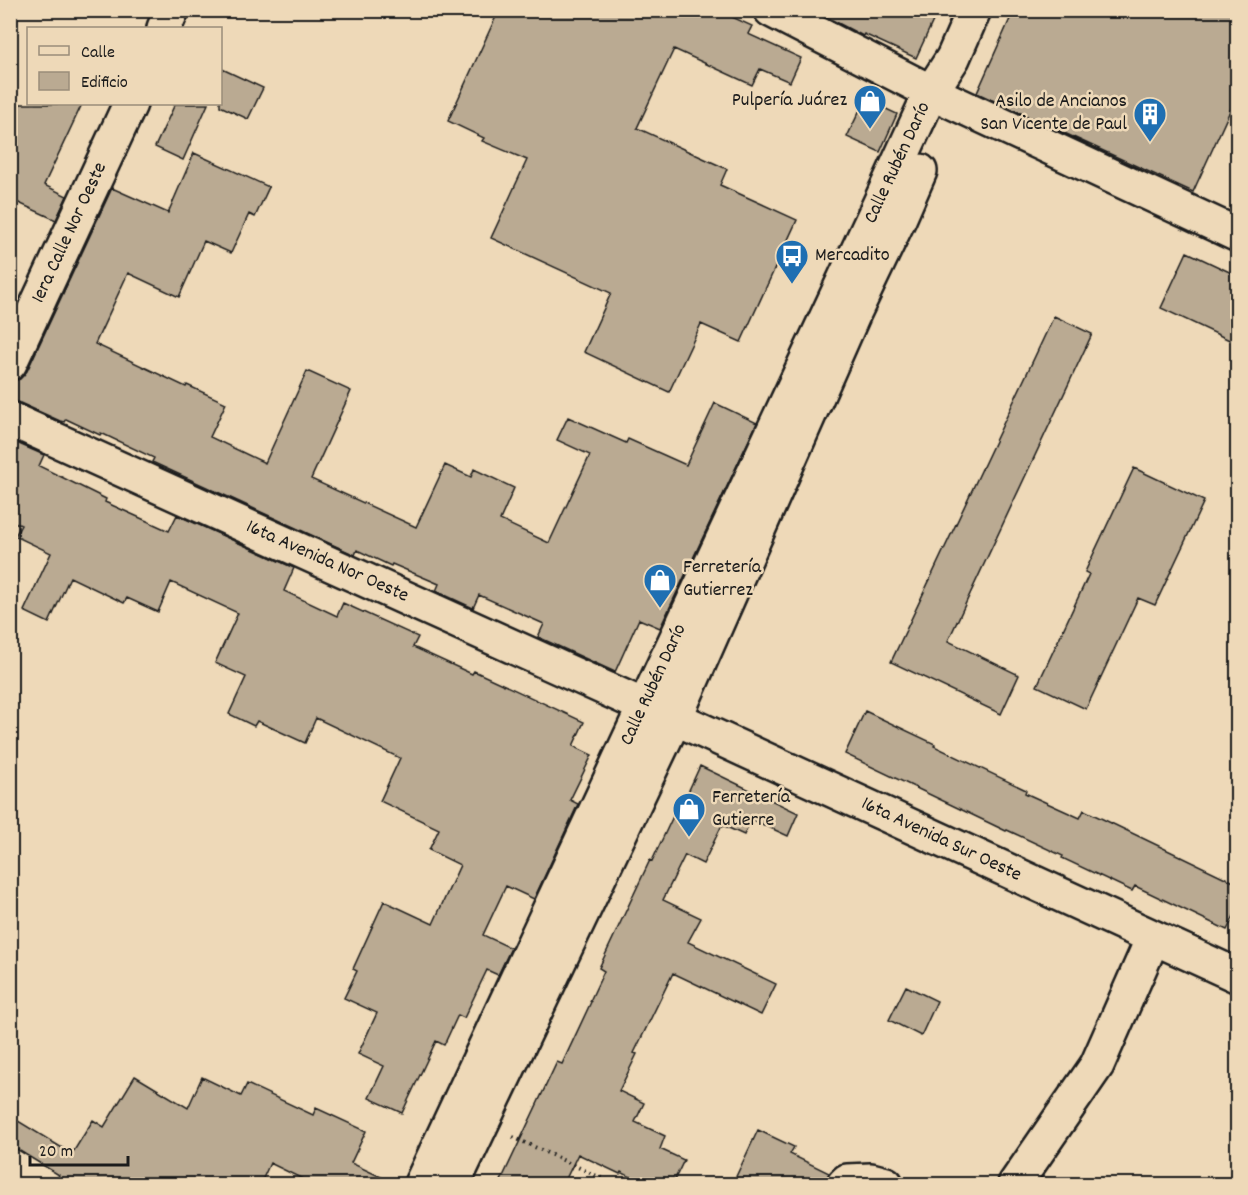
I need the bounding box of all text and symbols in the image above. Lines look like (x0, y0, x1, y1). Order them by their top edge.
legend (27, 27, 222, 105)
text: Calle (81, 41, 115, 66)
text: Edificio (81, 71, 128, 96)
shop icon: Pulpería Juárez (852, 83, 888, 130)
place label: Pulpería Juárez (732, 87, 847, 115)
place label: Asilo de Ancianos San Vicente de Paul (980, 88, 1127, 139)
building icon: Asilo de Ancianos San Vicente de Paul (1132, 96, 1168, 143)
street label: Calle Rubén Darío (858, 97, 938, 228)
street label: 1era Calle Nor Oeste (25, 158, 115, 308)
bus stop icon: Mercadito (774, 238, 810, 285)
place label: Mercadito (815, 242, 890, 270)
street label: 16ta Avenida Nor Oeste (241, 514, 413, 611)
place label: Ferretería Gutierrez (683, 554, 762, 605)
shop icon: Ferretería Gutierrez (642, 562, 678, 609)
street label: Calle Rubén Darío (614, 619, 694, 750)
place label: Ferretería Gutierre (712, 784, 791, 835)
shop icon: Ferretería Gutierre (671, 791, 707, 838)
street label: 16ta Avenida Sur Oeste (856, 791, 1026, 890)
scale bar (30, 1129, 128, 1167)
text: 20 m (39, 1140, 73, 1165)

